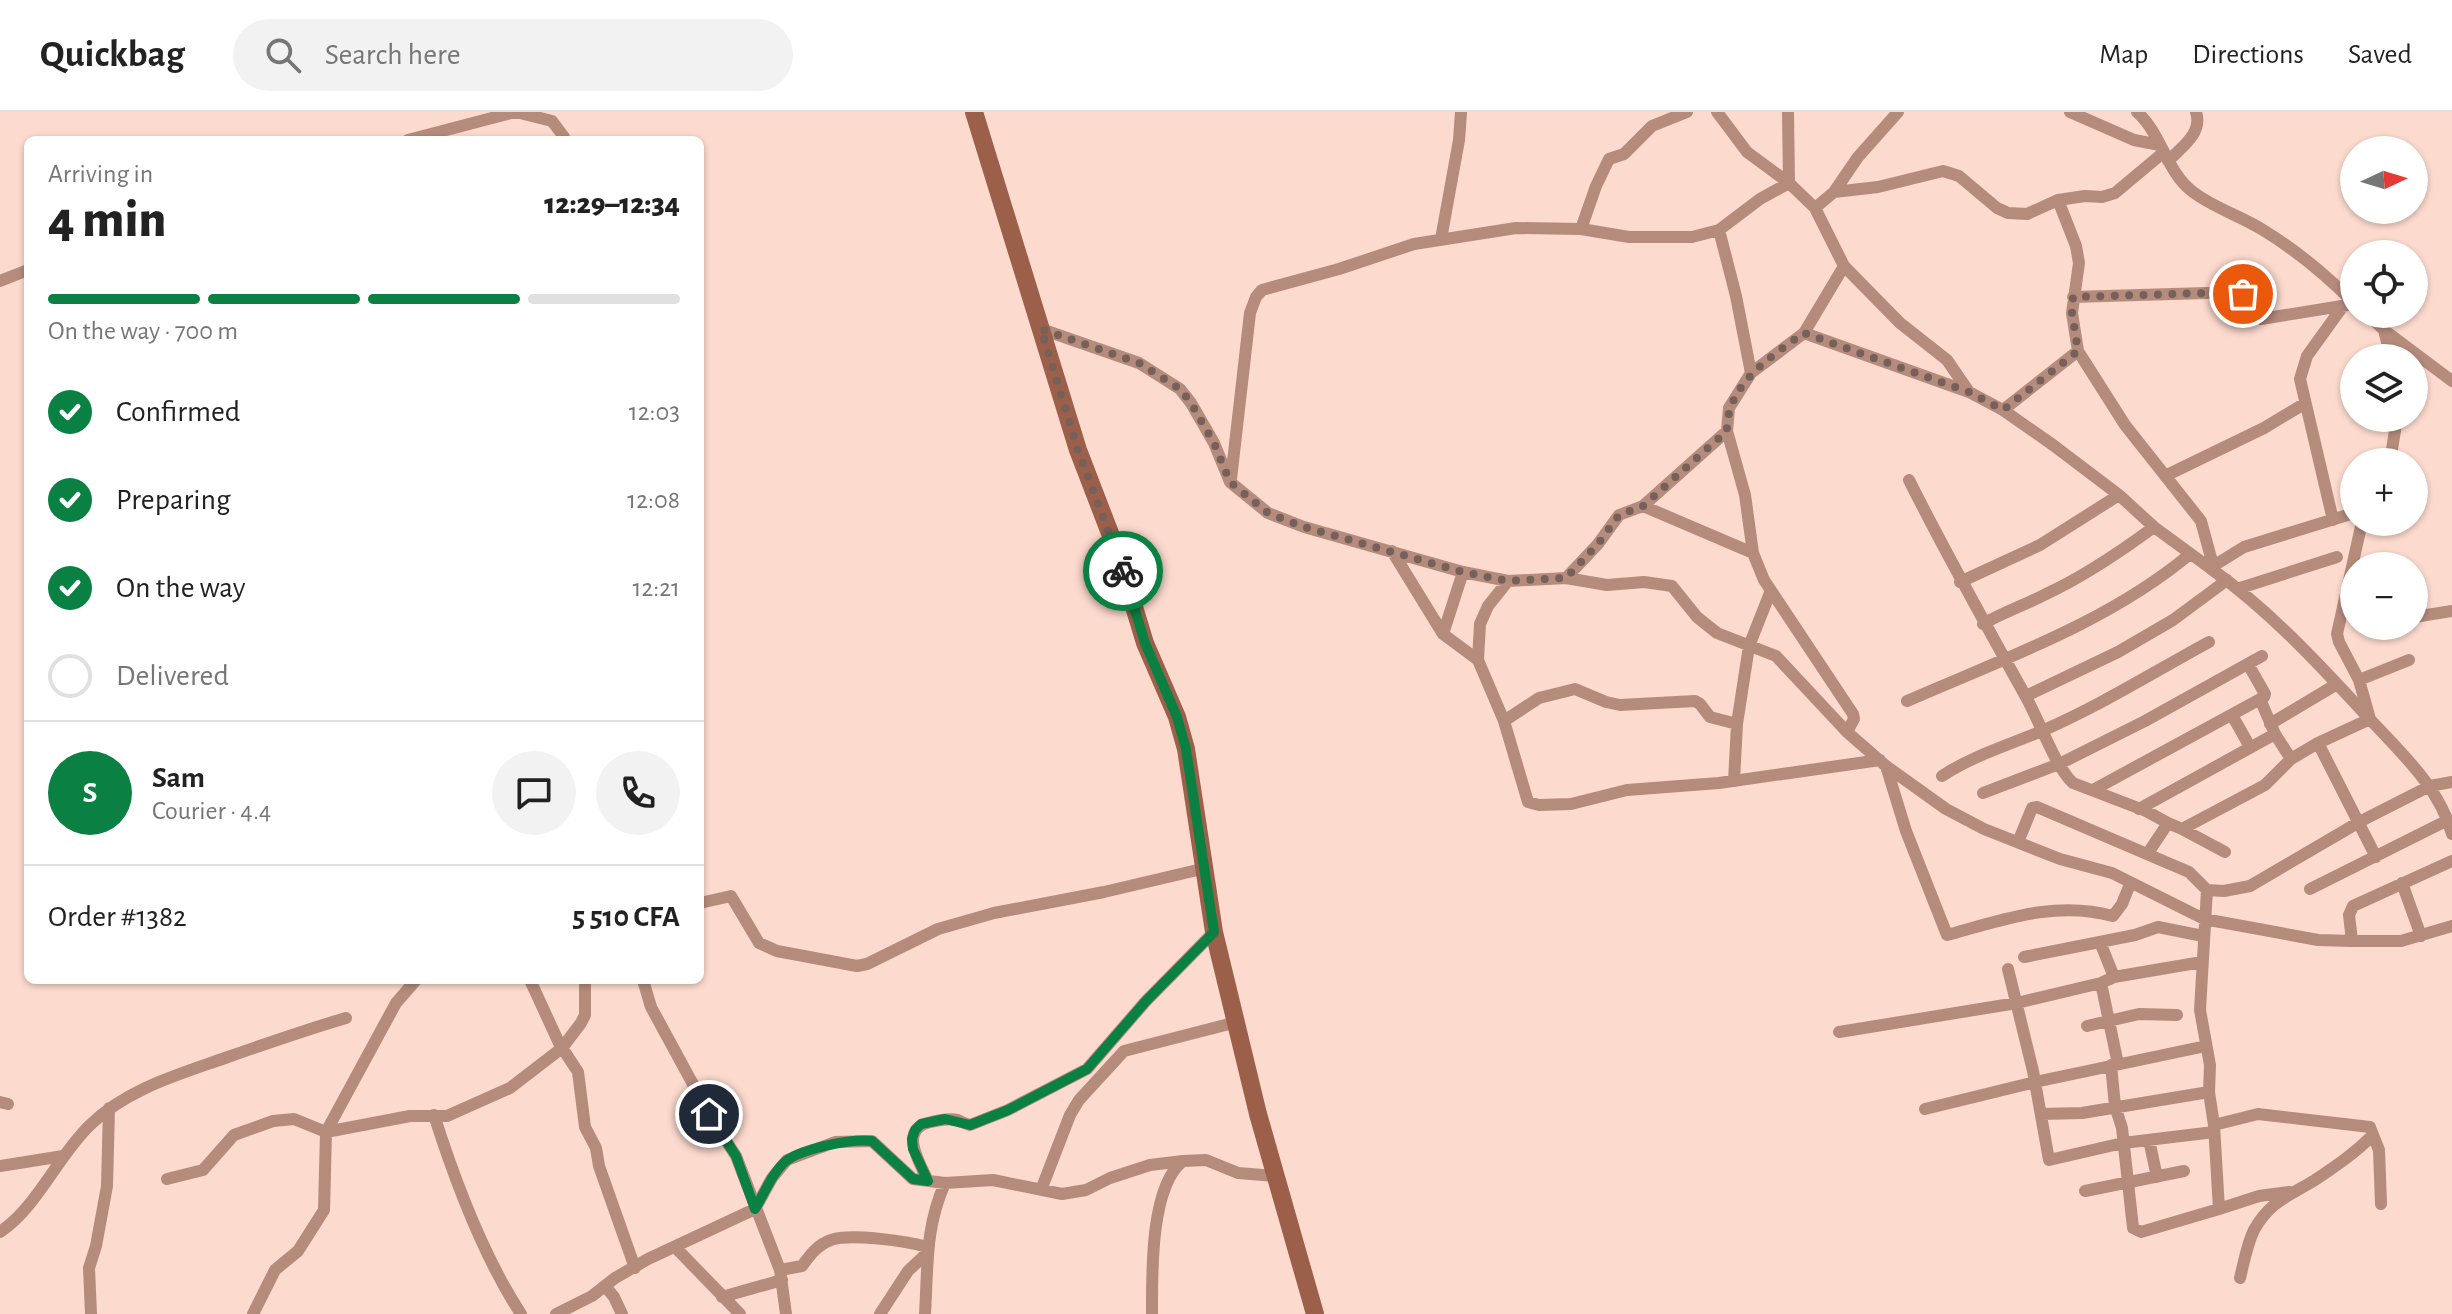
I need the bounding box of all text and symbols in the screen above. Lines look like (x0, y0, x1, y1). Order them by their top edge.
search box (233, 19, 793, 91)
icon: search (261, 33, 305, 77)
text: Quickbag (40, 36, 185, 74)
text: Search here (325, 40, 461, 70)
text: Map (2099, 41, 2148, 69)
text: Directions (2192, 41, 2304, 69)
text: Saved (2348, 41, 2412, 69)
north arrow (2340, 136, 2428, 224)
map controls (2340, 136, 2428, 640)
text: Arriving in (48, 161, 153, 187)
text: 12:29–12:34 (544, 189, 680, 219)
text: 4 min (48, 194, 166, 246)
button: locate (2340, 240, 2428, 328)
pin (2209, 260, 2277, 328)
icon: bag (2221, 272, 2265, 316)
text: On the way · 700 m (48, 318, 238, 344)
button: layers (2340, 344, 2428, 432)
icon: check (48, 390, 92, 434)
text: Confirmed (116, 397, 240, 427)
text: 12:03 (629, 399, 680, 425)
button: + (2340, 448, 2428, 536)
icon: check (48, 478, 92, 522)
text: Preparing (116, 485, 231, 515)
text: 12:08 (627, 487, 680, 513)
courier (1083, 531, 1163, 611)
icon: bike (1101, 549, 1145, 593)
button: − (2340, 552, 2428, 640)
icon: check (48, 566, 92, 610)
text: On the way (116, 573, 245, 603)
text: 12:21 (632, 575, 680, 601)
text: Delivered (116, 661, 229, 691)
button: chat (492, 751, 576, 835)
button: phone (596, 751, 680, 835)
text: Sam (152, 763, 205, 793)
text: S (83, 778, 97, 808)
text: Courier · 4.4 (152, 798, 271, 824)
text: Order #1382 (48, 902, 187, 932)
text: 5 510 CFA (572, 902, 680, 932)
pin (675, 1080, 743, 1148)
icon: home (687, 1092, 731, 1136)

